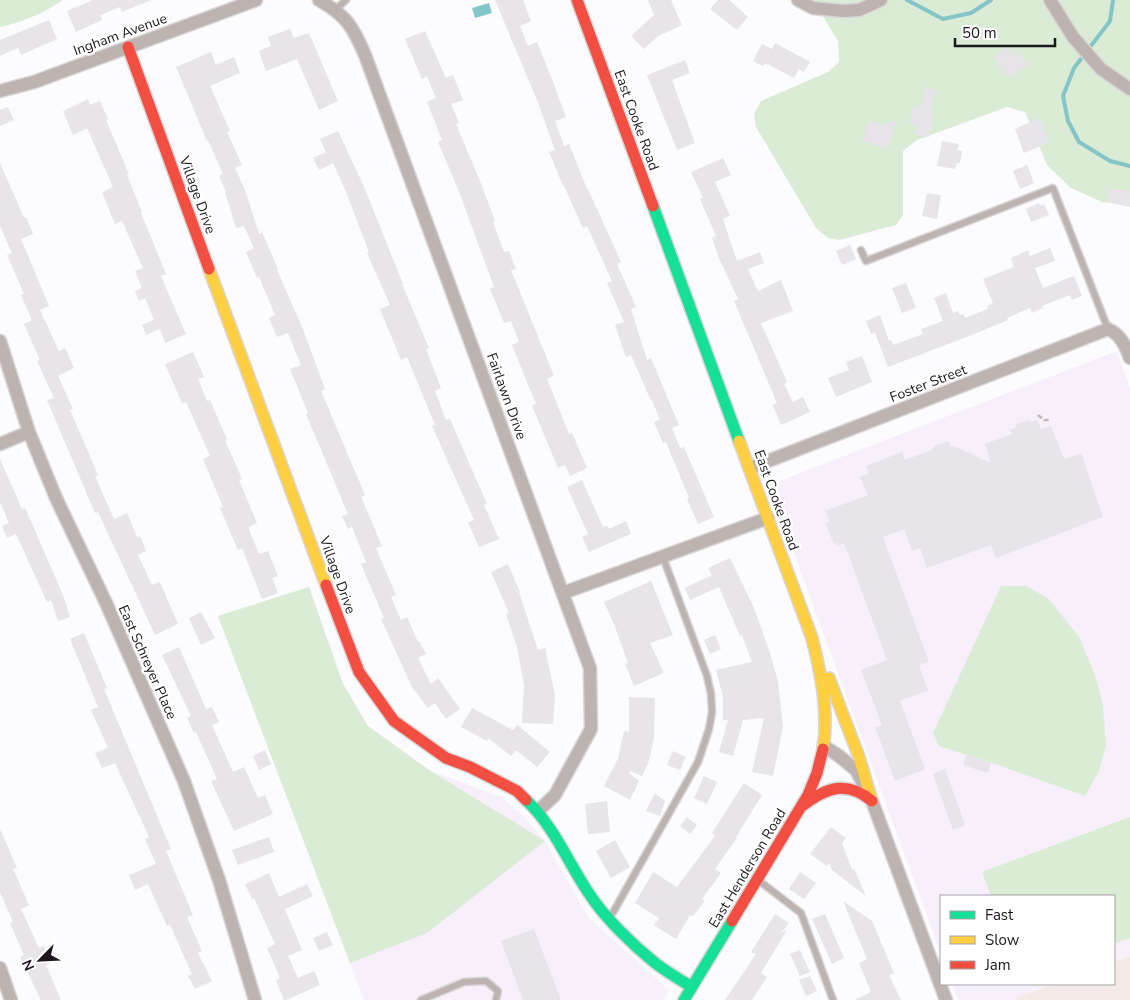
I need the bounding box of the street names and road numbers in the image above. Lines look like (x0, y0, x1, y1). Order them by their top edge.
street label: Ingham Avenue (71, 9, 170, 60)
street label: East Cooke Road (610, 67, 664, 173)
street label: Village Drive (174, 153, 220, 237)
street label: Fairlawn Drive (482, 350, 531, 442)
street label: Foster Street (887, 360, 969, 407)
street label: East Cooke Road (750, 447, 804, 553)
street label: Village Drive (314, 533, 360, 617)
street label: East Schreyer Place (114, 602, 181, 722)
street label: East Henderson Road (704, 805, 791, 931)

